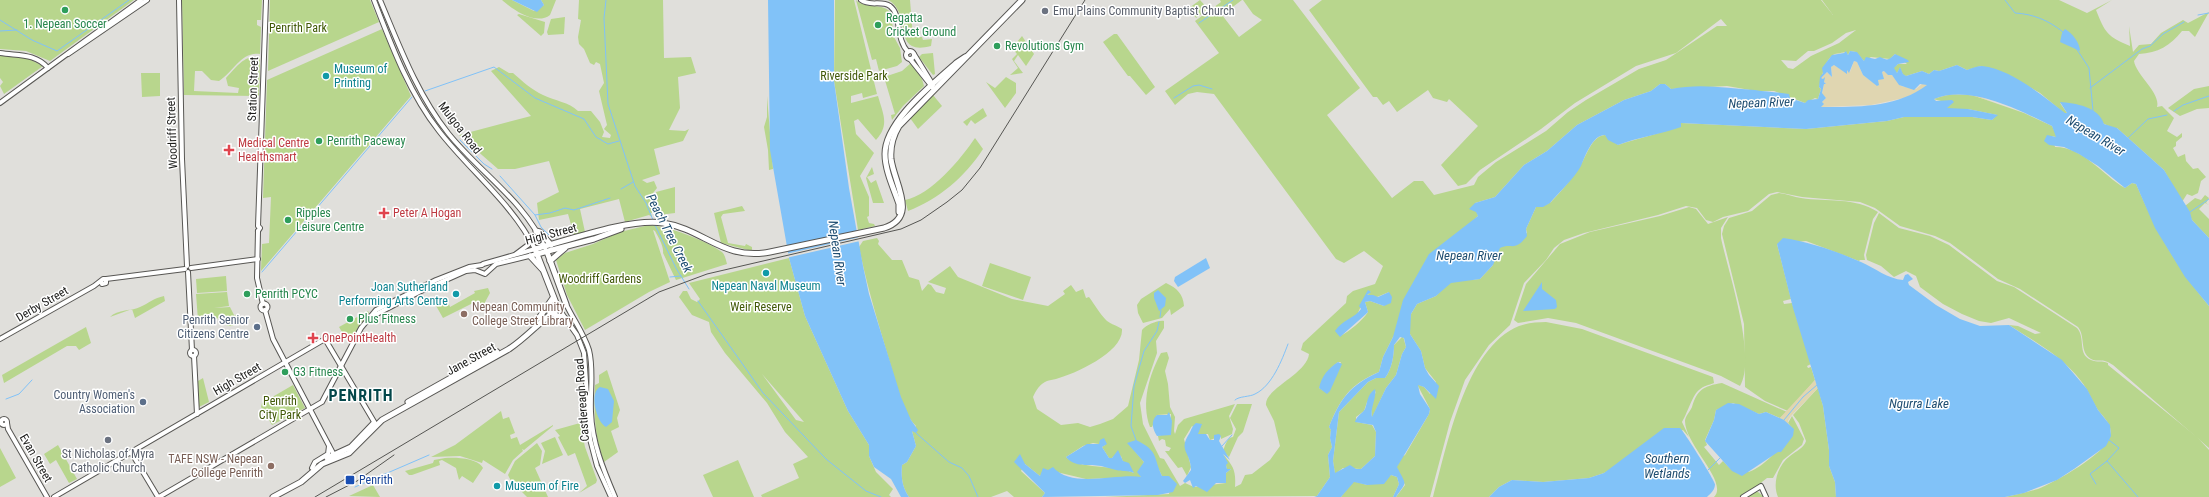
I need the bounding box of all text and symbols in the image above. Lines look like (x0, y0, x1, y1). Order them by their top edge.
place label: Emu Plains Community Baptist Church (1053, 4, 1235, 18)
marker: 1. Nepean Soccer (60, 5, 70, 15)
marker: Emu Plains Community Baptist Church (1040, 6, 1050, 16)
place label: Regatta Cricket Ground (886, 11, 956, 39)
place label: 1. Nepean Soccer (23, 17, 107, 31)
marker: Regatta Cricket Ground (873, 20, 883, 30)
park label: Penrith Park (269, 21, 328, 35)
place label: Revolutions Gym (1005, 39, 1084, 53)
marker: Revolutions Gym (992, 41, 1002, 51)
street label: Station Street (245, 56, 261, 121)
place label: Museum of Printing (334, 62, 388, 90)
park label: Riverside Park (820, 69, 888, 83)
marker: Museum of Printing (321, 71, 331, 81)
water label: Nepean River (1728, 94, 1795, 111)
street label: Woodriff Street (164, 96, 180, 169)
street label: Mulgoa Road (435, 99, 485, 157)
water label: Nepean River (2064, 112, 2129, 159)
place label: Penrith Paceway (327, 134, 405, 148)
place label: Medical Centre Healthsmart (238, 136, 310, 164)
marker: Penrith Paceway (314, 136, 324, 146)
marker: Medical Centre Healthsmart (223, 144, 235, 156)
water label: Peach Tree Creek (643, 191, 696, 275)
place label: Ripples Leisure Centre (296, 206, 365, 234)
place label: Peter A Hogan (393, 206, 462, 220)
marker: Peter A Hogan (378, 207, 390, 219)
marker: Ripples Leisure Centre (283, 215, 293, 225)
street label: High Street (524, 220, 579, 248)
water label: Nepean River (826, 220, 850, 288)
water label: Nepean River (1436, 248, 1503, 263)
marker: Nepean Naval Museum (761, 268, 771, 278)
park label: Woodriff Gardens (559, 272, 641, 286)
place label: Nepean Naval Museum (711, 279, 821, 293)
place label: Joan Sutherland Performing Arts Centre (339, 280, 448, 308)
street label: Derby Street (13, 283, 71, 325)
place label: Penrith PCYC (255, 287, 318, 301)
marker: Penrith PCYC (242, 289, 252, 299)
marker: Joan Sutherland Performing Arts Centre (451, 289, 461, 299)
place label: Nepean Community College Street Library (472, 300, 573, 328)
park label: Weir Reserve (730, 300, 792, 314)
marker: Nepean Community College Street Library (459, 309, 469, 319)
place label: Plus Fitness (358, 312, 416, 326)
place label: Penrith Senior Citizens Centre (177, 313, 249, 341)
marker: Plus Fitness (345, 314, 355, 324)
marker: Penrith Senior Citizens Centre (252, 322, 262, 332)
place label: OnePointHealth (322, 331, 396, 345)
marker: OnePointHealth (307, 332, 319, 344)
street label: Jane Street (444, 340, 498, 378)
street label: Castlereagh Road (572, 358, 592, 442)
street label: High Street (211, 360, 264, 398)
place label: G3 Fitness (293, 365, 343, 379)
marker: G3 Fitness (280, 367, 290, 377)
district label: PENRITH (328, 386, 394, 405)
place label: Country Women's Association (54, 388, 135, 416)
park label: Penrith City Park (259, 394, 302, 422)
water label: Ngurra Lake (1889, 396, 1949, 411)
marker: Country Women's Association (138, 397, 148, 407)
street label: Evan Street (17, 431, 56, 485)
marker: St Nicholas of Myra Catholic Church (103, 435, 113, 445)
place label: St Nicholas of Myra Catholic Church (62, 447, 155, 475)
water label: Southern Wetlands (1644, 451, 1690, 481)
place label: TAFE NSW - Nepean College Penrith (168, 452, 263, 480)
marker: TAFE NSW - Nepean College Penrith (266, 461, 276, 471)
place label: Penrith (359, 473, 393, 487)
marker: Penrith (344, 474, 356, 486)
place label: Museum of Fire (505, 479, 579, 493)
marker: Museum of Fire (492, 481, 502, 491)

